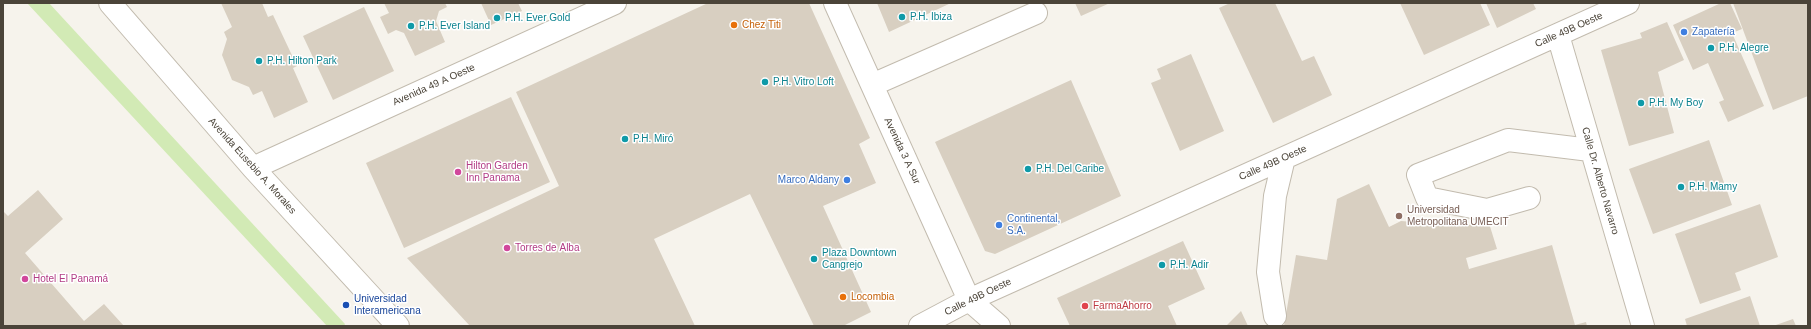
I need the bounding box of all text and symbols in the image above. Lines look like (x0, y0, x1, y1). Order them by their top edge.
street label: Calle 49B Oeste (1533, 10, 1605, 50)
place label: P.H. Ibiza (910, 11, 952, 23)
place label: P.H. Ever Gold (505, 12, 570, 24)
marker: P.H. Ibiza (897, 12, 907, 22)
marker: P.H. Ever Gold (492, 13, 502, 23)
place label: Chez Titi (742, 19, 781, 31)
place label: P.H. Ever Island (419, 20, 490, 32)
marker: Chez Titi (729, 20, 739, 30)
marker: P.H. Ever Island (406, 21, 416, 31)
place label: Zapatería (1692, 26, 1735, 38)
marker: Zapatería (1679, 27, 1689, 37)
place label: P.H. Alegre (1719, 42, 1769, 54)
marker: P.H. Alegre (1706, 43, 1716, 53)
place label: P.H. Hilton Park (267, 55, 337, 67)
marker: P.H. Hilton Park (254, 56, 264, 66)
street label: Avenida 49 A Oeste (391, 61, 477, 109)
place label: P.H. Vitro Loft (773, 76, 834, 88)
marker: P.H. Vitro Loft (760, 77, 770, 87)
place label: P.H. My Boy (1649, 97, 1703, 109)
marker: P.H. My Boy (1636, 98, 1646, 108)
street label: Avenida Eusebio A. Morales (206, 115, 298, 217)
street label: Avenida 3 A Sur (881, 116, 923, 186)
street label: Calle Dr. Alberto Navarro (1579, 126, 1621, 236)
place label: P.H. Miró (633, 133, 673, 145)
marker: P.H. Miró (620, 134, 630, 144)
street label: Calle 49B Oeste (1237, 143, 1309, 183)
place label: Hilton Garden Inn Panama (466, 160, 528, 184)
place label: P.H. Del Caribe (1036, 163, 1104, 175)
marker: P.H. Del Caribe (1023, 164, 1033, 174)
marker: Hilton Garden Inn Panama (453, 167, 463, 177)
place label: Marco Aldany (778, 174, 839, 186)
marker: Marco Aldany (842, 175, 852, 185)
place label: P.H. Mamy (1689, 181, 1737, 193)
marker: P.H. Mamy (1676, 182, 1686, 192)
place label: Universidad Metropolitana UMECIT (1407, 204, 1509, 228)
marker: Universidad Metropolitana UMECIT (1394, 211, 1404, 221)
place label: Continental, S.A. (1007, 213, 1060, 236)
marker: Continental, S.A. (994, 220, 1004, 230)
place label: Torres de Alba (515, 242, 579, 254)
marker: Torres de Alba (502, 243, 512, 253)
place label: Plaza Downtown Cangrejo (822, 247, 896, 270)
marker: Plaza Downtown Cangrejo (809, 254, 819, 264)
place label: P.H. Adir (1170, 259, 1209, 271)
marker: P.H. Adir (1157, 260, 1167, 270)
place label: Hotel El Panamá (33, 273, 108, 285)
marker: Hotel El Panamá (20, 274, 30, 284)
street label: Calle 49B Oeste (943, 276, 1013, 318)
place label: Locombia (851, 291, 894, 303)
marker: Locombia (838, 292, 848, 302)
place label: Universidad Interamericana (354, 293, 421, 316)
marker: Universidad Interamericana (341, 300, 351, 310)
place label: FarmaAhorro (1093, 300, 1152, 312)
marker: FarmaAhorro (1080, 301, 1090, 311)

